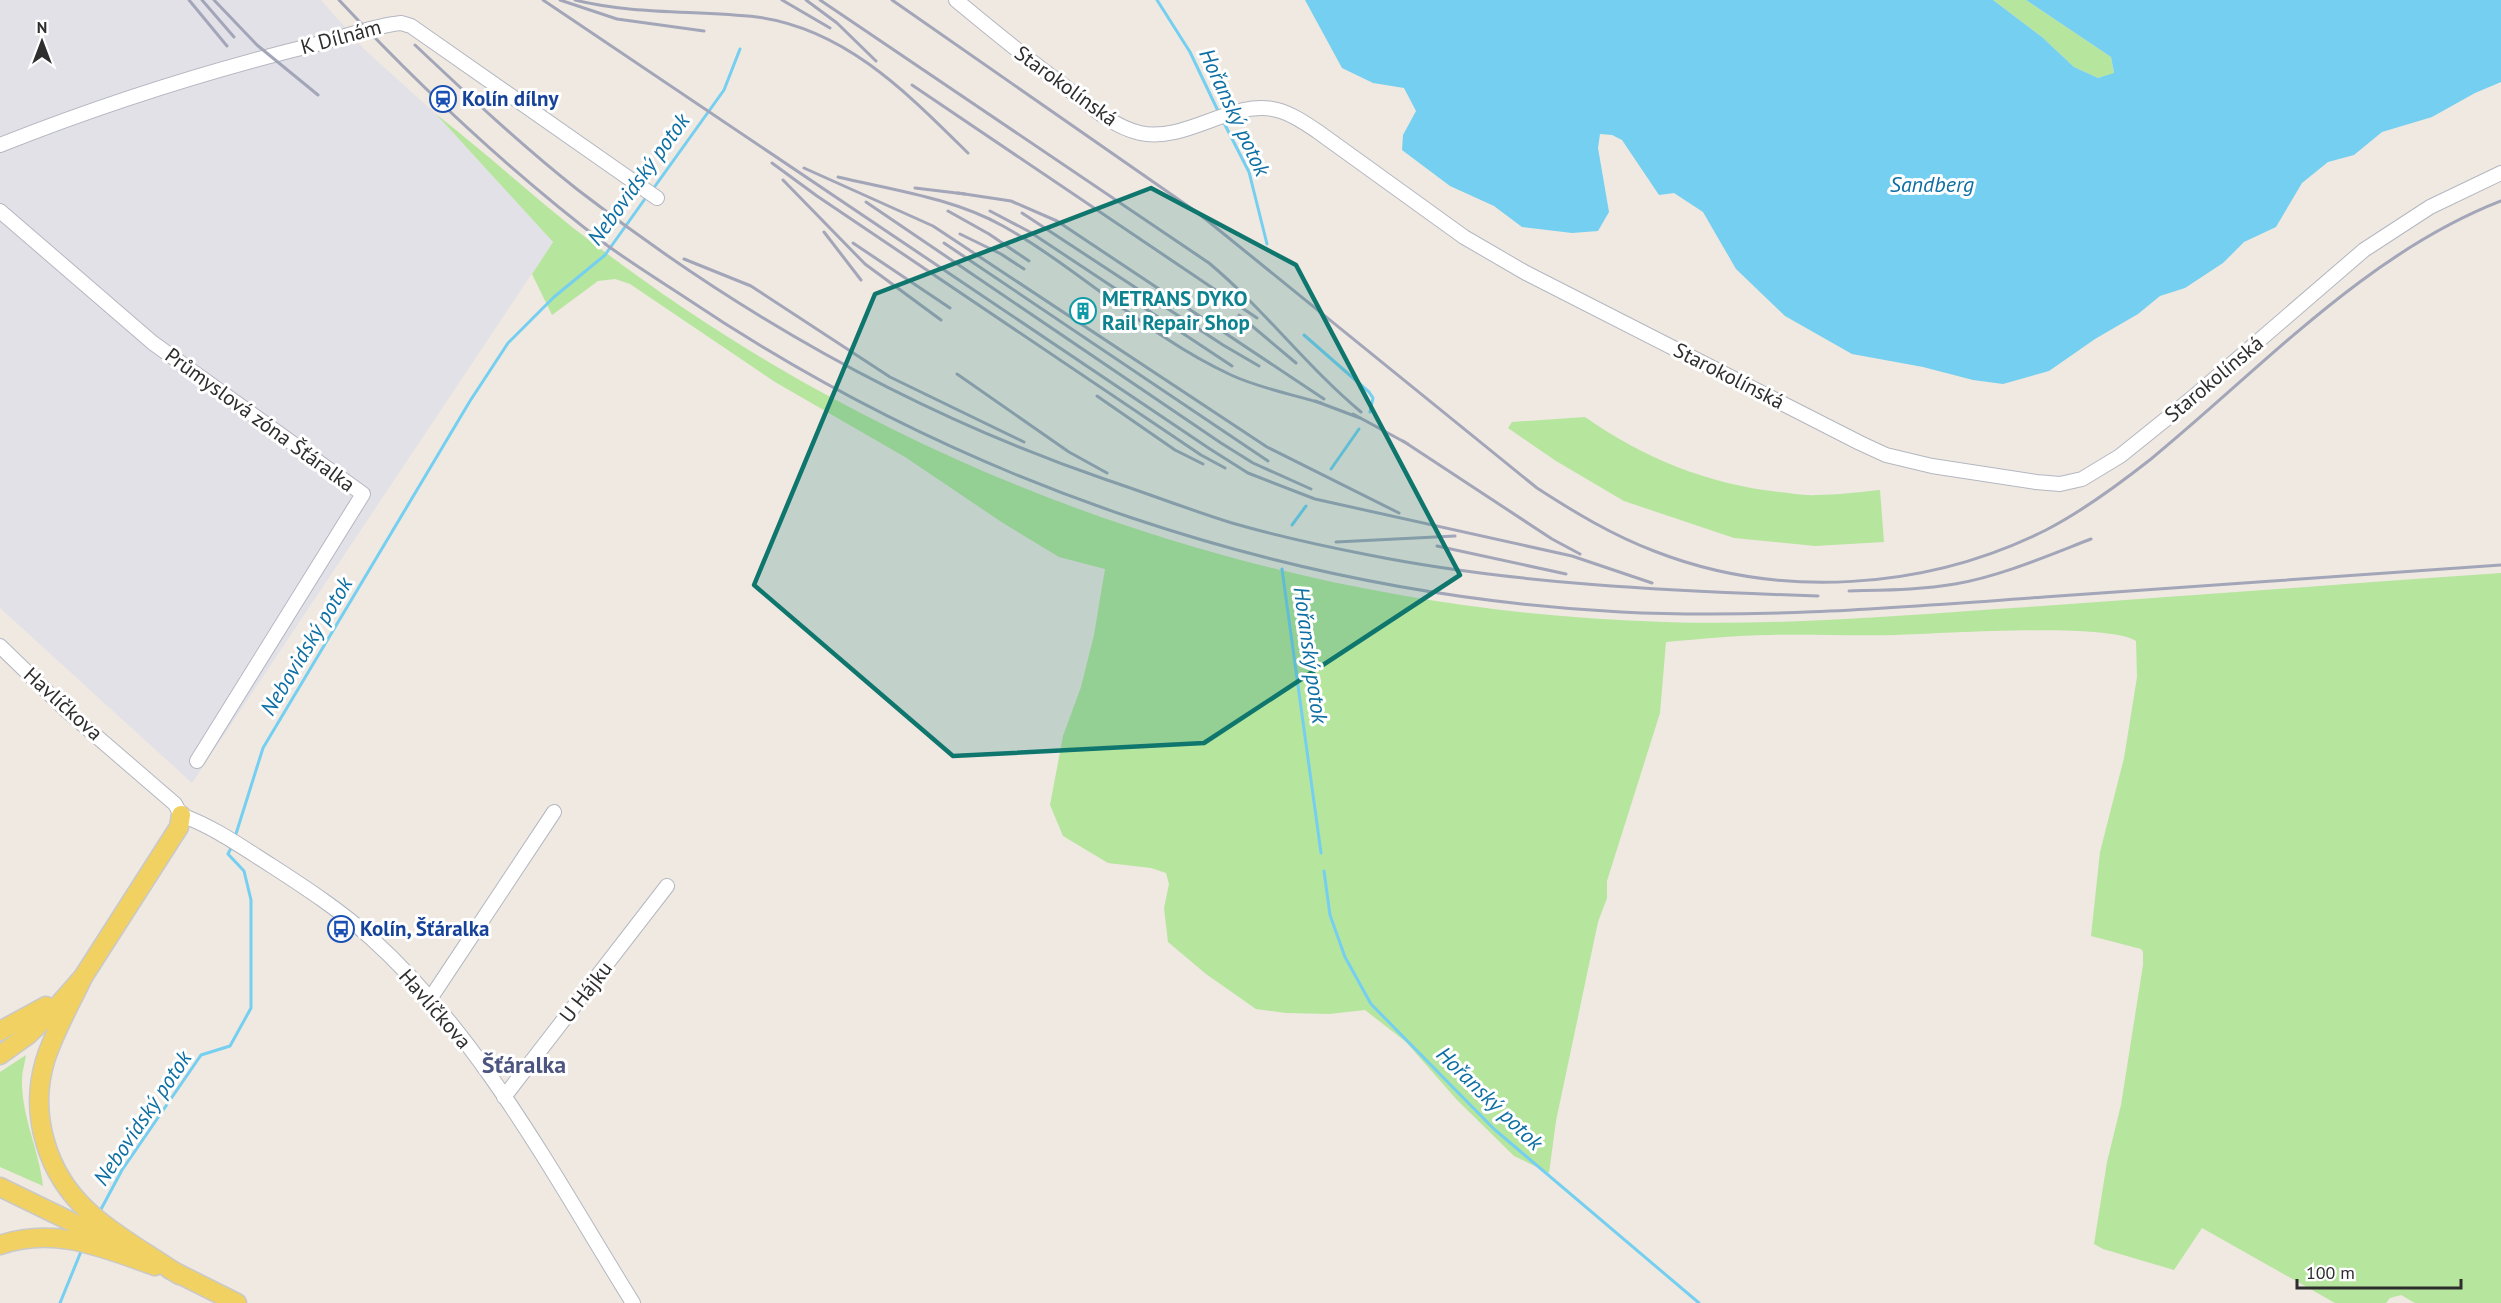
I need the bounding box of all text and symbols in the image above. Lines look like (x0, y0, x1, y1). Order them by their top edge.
north arrow (12, 12, 72, 72)
street label: K Dílnám (298, 13, 384, 60)
text: N (37, 17, 47, 37)
street label: Starokolínská (1010, 39, 1123, 132)
water label: Hořanský potok (1193, 44, 1277, 181)
station icon: Kolín dílny (428, 84, 458, 114)
place label: Kolín dílny (462, 85, 559, 112)
water label: Nebovidský potok (581, 107, 696, 251)
water label: Sandberg (1890, 170, 1974, 198)
place label: METRANS DYKO Rail Repair Shop (1102, 285, 1250, 336)
building icon: METRANS DYKO Rail Repair Shop (1068, 296, 1098, 326)
street label: Starokolínská (2159, 329, 2269, 428)
street label: Starokolínská (1669, 336, 1789, 415)
street label: Průmyslová zóna Šťáralka (160, 342, 361, 498)
water label: Nebovidský potok (254, 571, 359, 720)
water label: Hořanský potok (1288, 585, 1335, 726)
street label: Havlíčkova (18, 661, 108, 746)
bus stop icon: Kolín, Šťáralka (326, 914, 356, 944)
place label: Kolín, Šťáralka (360, 915, 490, 942)
street label: U Hájku (553, 955, 618, 1028)
street label: Havlíčkova (393, 963, 477, 1054)
water label: Hořanský potok (1431, 1040, 1550, 1157)
water label: Nebovidský potok (87, 1044, 198, 1191)
district label: Šťáralka (482, 1049, 566, 1080)
scale bar (2297, 1252, 2460, 1290)
text: 100 m (2306, 1261, 2355, 1284)

